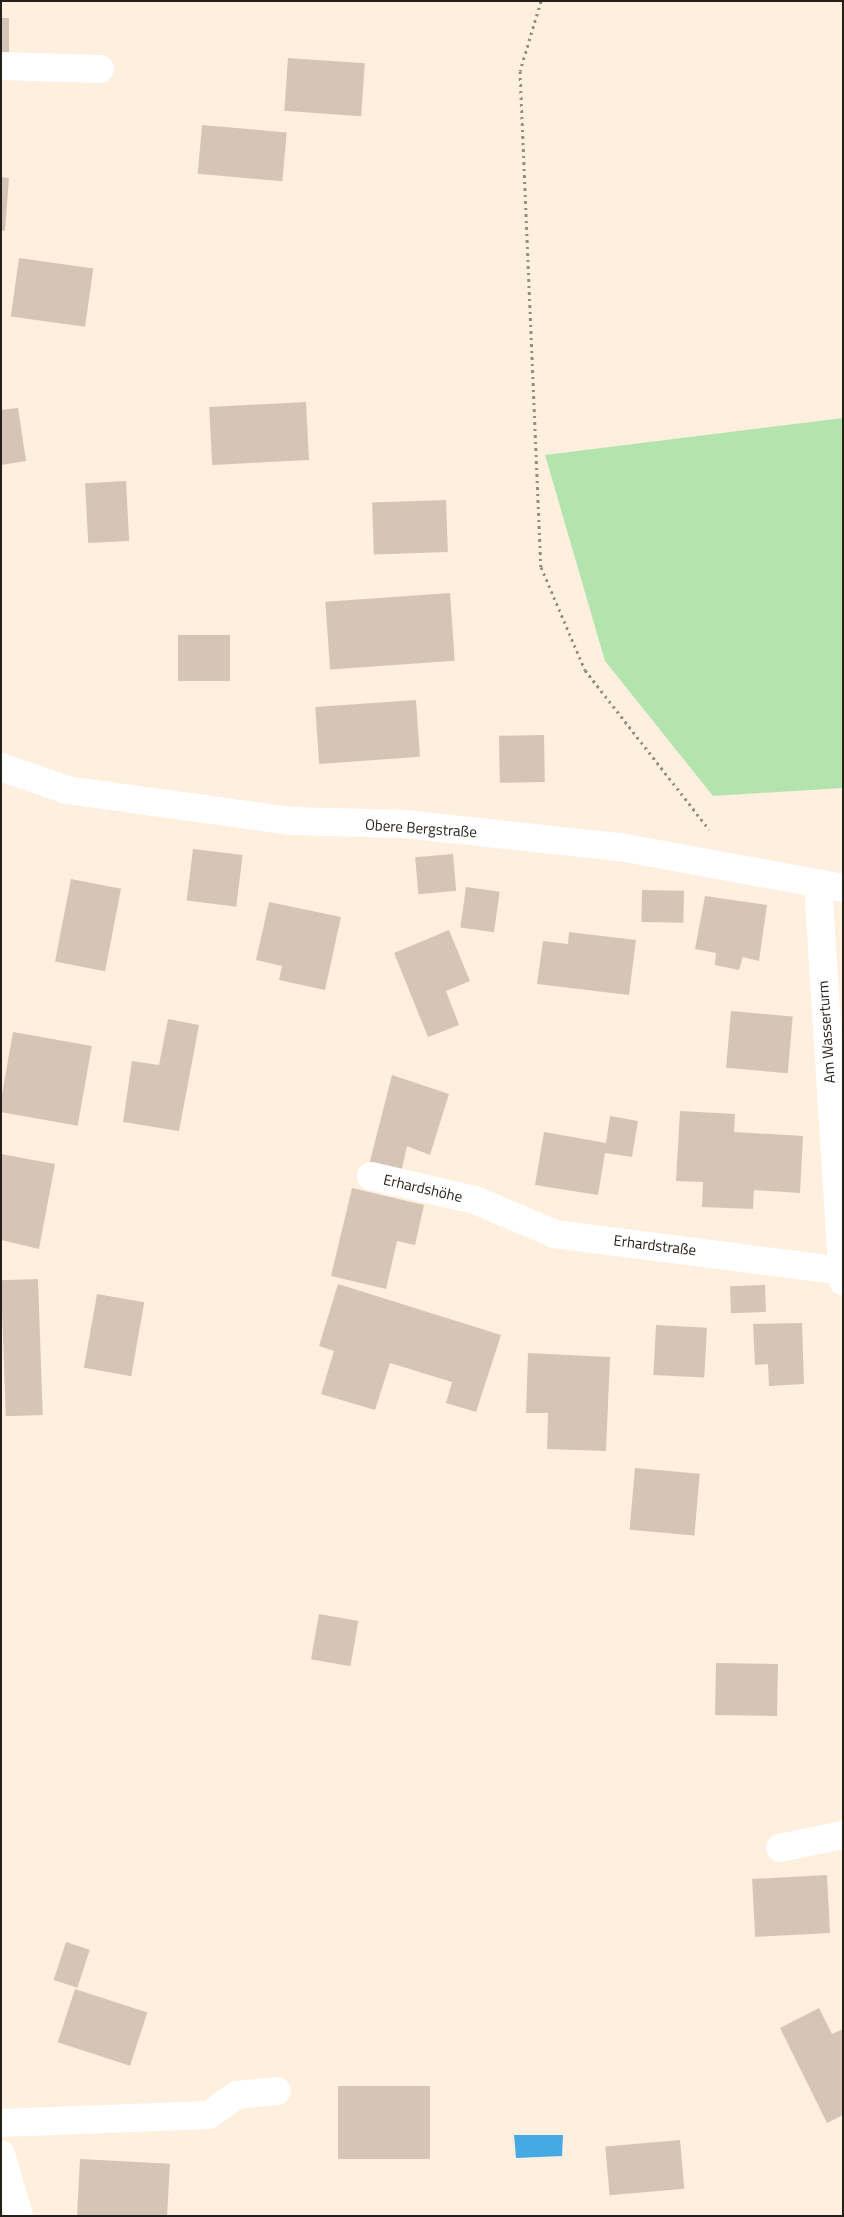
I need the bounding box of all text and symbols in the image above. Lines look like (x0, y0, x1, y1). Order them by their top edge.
street label: Obere Bergstraße (364, 815, 478, 841)
street label: Am Wasserturm (813, 980, 839, 1084)
street label: Erhardshöhe (382, 1170, 464, 1206)
street label: Erhardstraße (613, 1231, 697, 1259)

